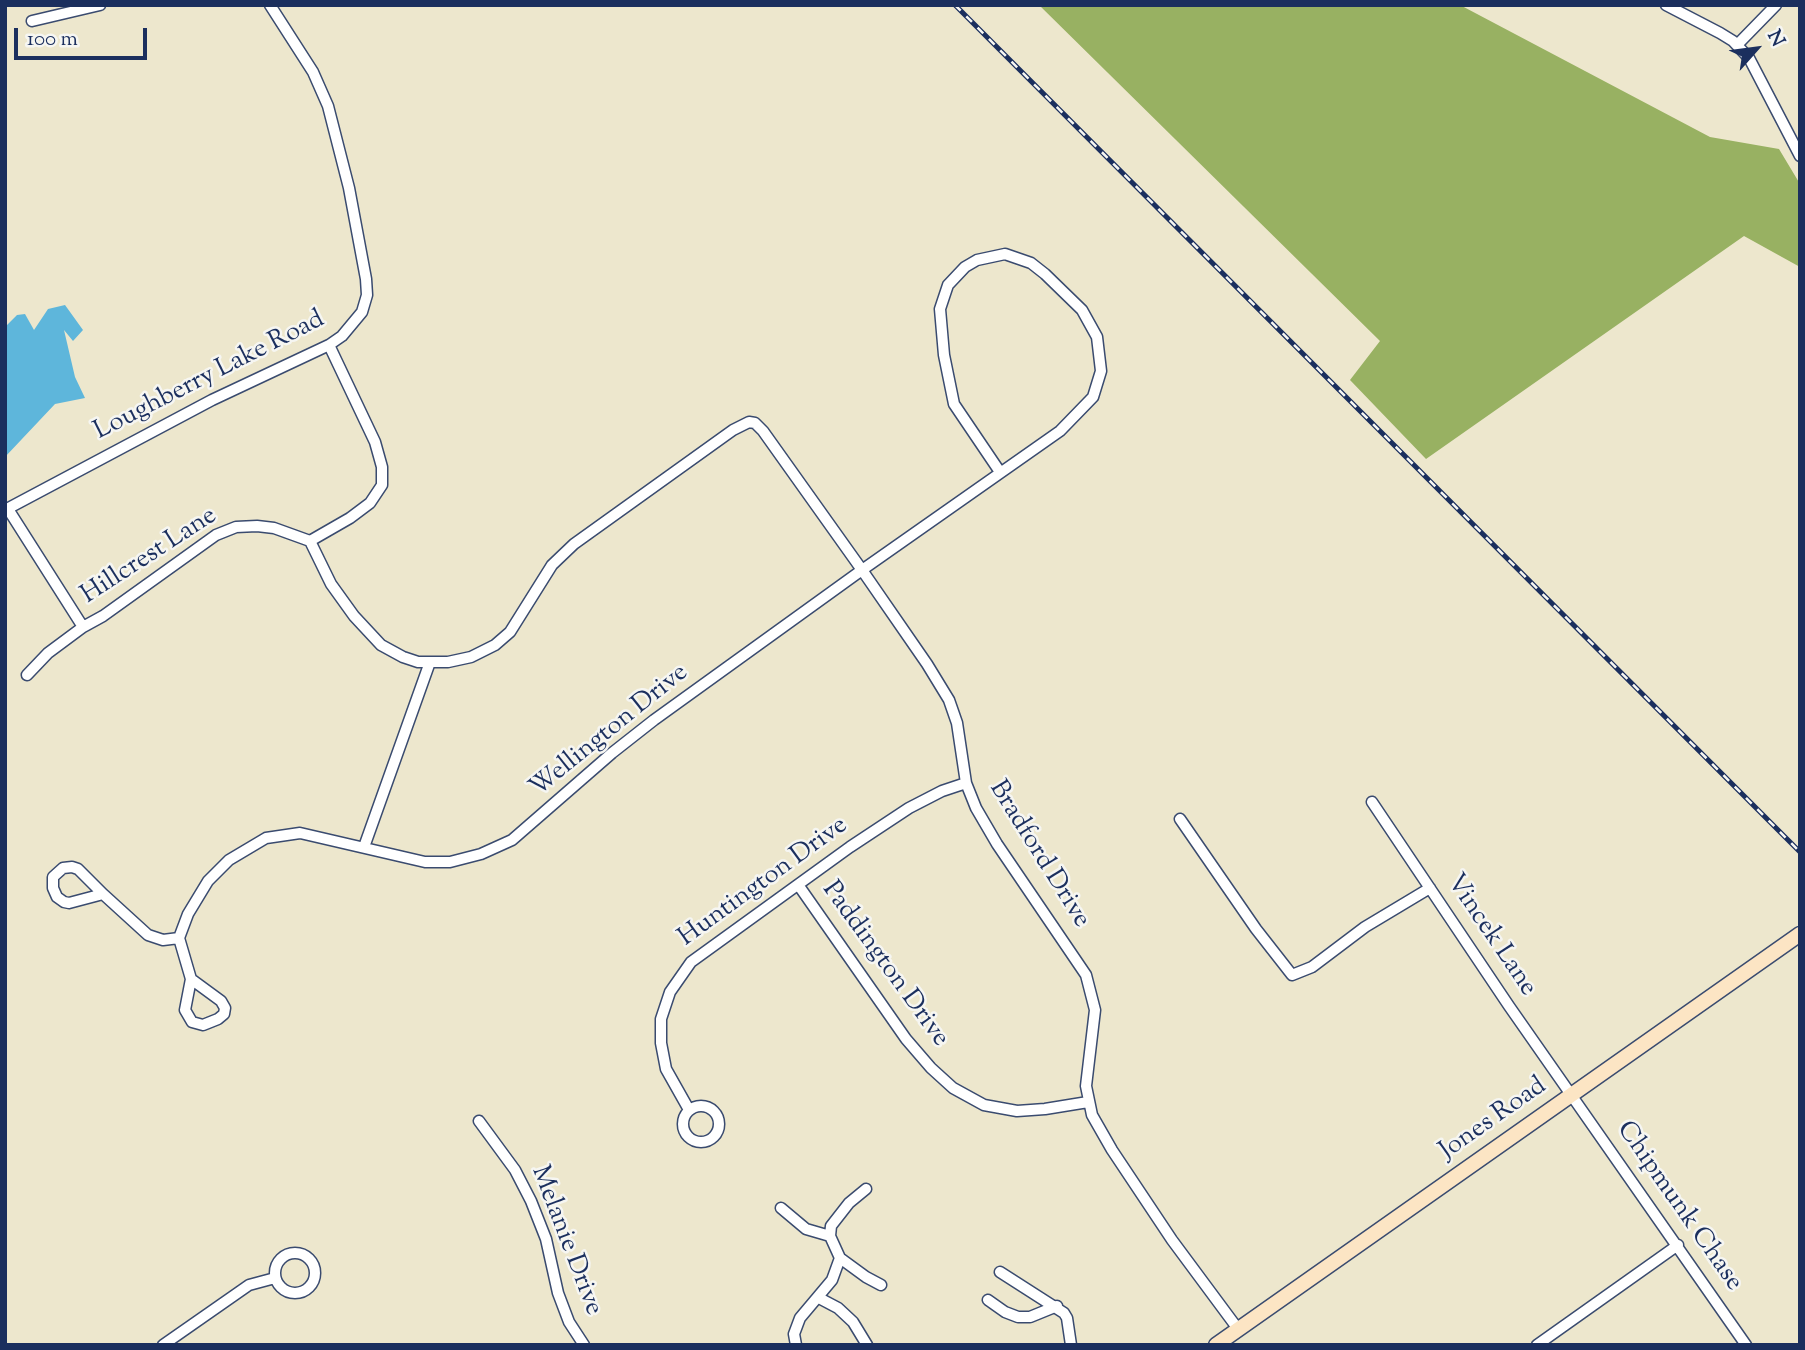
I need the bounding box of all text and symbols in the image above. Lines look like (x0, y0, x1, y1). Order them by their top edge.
scale bar (18, 14, 150, 58)
north arrow (1721, 14, 1791, 84)
text: 100 m (27, 25, 78, 55)
text: N (1759, 26, 1790, 52)
street label: Loughberry Lake Road (90, 305, 330, 449)
street label: Hillcrest Lane (76, 502, 224, 612)
street label: Wellington Drive (525, 659, 695, 805)
street label: Bradford Drive (980, 776, 1096, 934)
street label: Huntington Drive (673, 811, 855, 955)
street label: Vincek Lane (1438, 869, 1542, 1003)
street label: Paddington Drive (814, 876, 954, 1054)
street label: Jones Road (1435, 1072, 1553, 1168)
street label: Chipmunk Chase (1608, 1116, 1748, 1298)
street label: Melanie Drive (522, 1162, 608, 1320)

